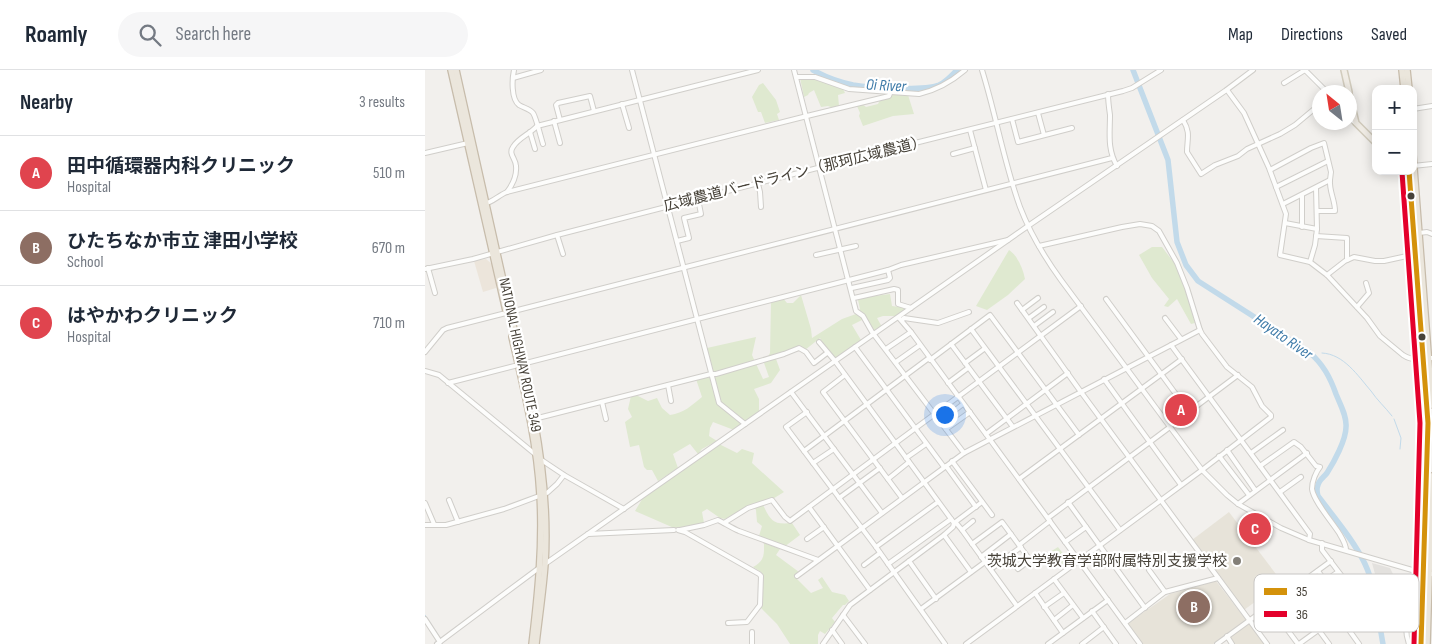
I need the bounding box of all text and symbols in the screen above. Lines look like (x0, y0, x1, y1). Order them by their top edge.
search box (118, 12, 468, 57)
text: Roamly (25, 20, 88, 49)
icon: search (136, 21, 164, 49)
text: Search here (176, 23, 251, 46)
text: Map (1228, 24, 1253, 45)
text: Directions (1281, 24, 1343, 45)
text: Saved (1371, 24, 1407, 45)
water label: Oi River (866, 75, 907, 97)
north arrow (1312, 85, 1357, 130)
map controls (1372, 85, 1417, 175)
button: + (1372, 85, 1417, 130)
text: Nearby (20, 90, 73, 115)
text: 3 results (359, 93, 405, 112)
button: − (1372, 130, 1417, 175)
street label: 広域農道バードライン（那珂広域農道） (662, 132, 928, 216)
text: 田中循環器内科クリニック (67, 155, 295, 178)
text: A (32, 164, 40, 183)
text: 510 m (373, 164, 405, 183)
text: Hospital (67, 178, 111, 197)
unlabelled marker (1406, 191, 1416, 201)
text: ひたちなか市立 津田小学校 (67, 230, 298, 253)
text: B (32, 239, 40, 258)
text: 670 m (372, 239, 405, 258)
text: School (67, 253, 103, 272)
street label: NATIONAL HIGHWAY ROUTE 349 (494, 276, 546, 434)
text: はやかわクリニック (67, 305, 238, 328)
water label: Hayato River (1250, 310, 1316, 364)
text: C (32, 314, 40, 333)
text: 710 m (373, 314, 405, 333)
text: Hospital (67, 328, 111, 347)
unlabelled marker (1417, 332, 1427, 342)
pin: A (1165, 391, 1197, 429)
your location (932, 402, 958, 428)
pin: C (1239, 510, 1271, 548)
place label: 茨城大学教育学部附属特別支援学校 (987, 552, 1227, 571)
marker: 茨城大学教育学部附属特別支援学校 (1231, 555, 1243, 567)
legend (1254, 574, 1419, 632)
text: 35 (1296, 583, 1308, 600)
pin: B (1178, 588, 1210, 626)
text: 36 (1296, 606, 1308, 623)

